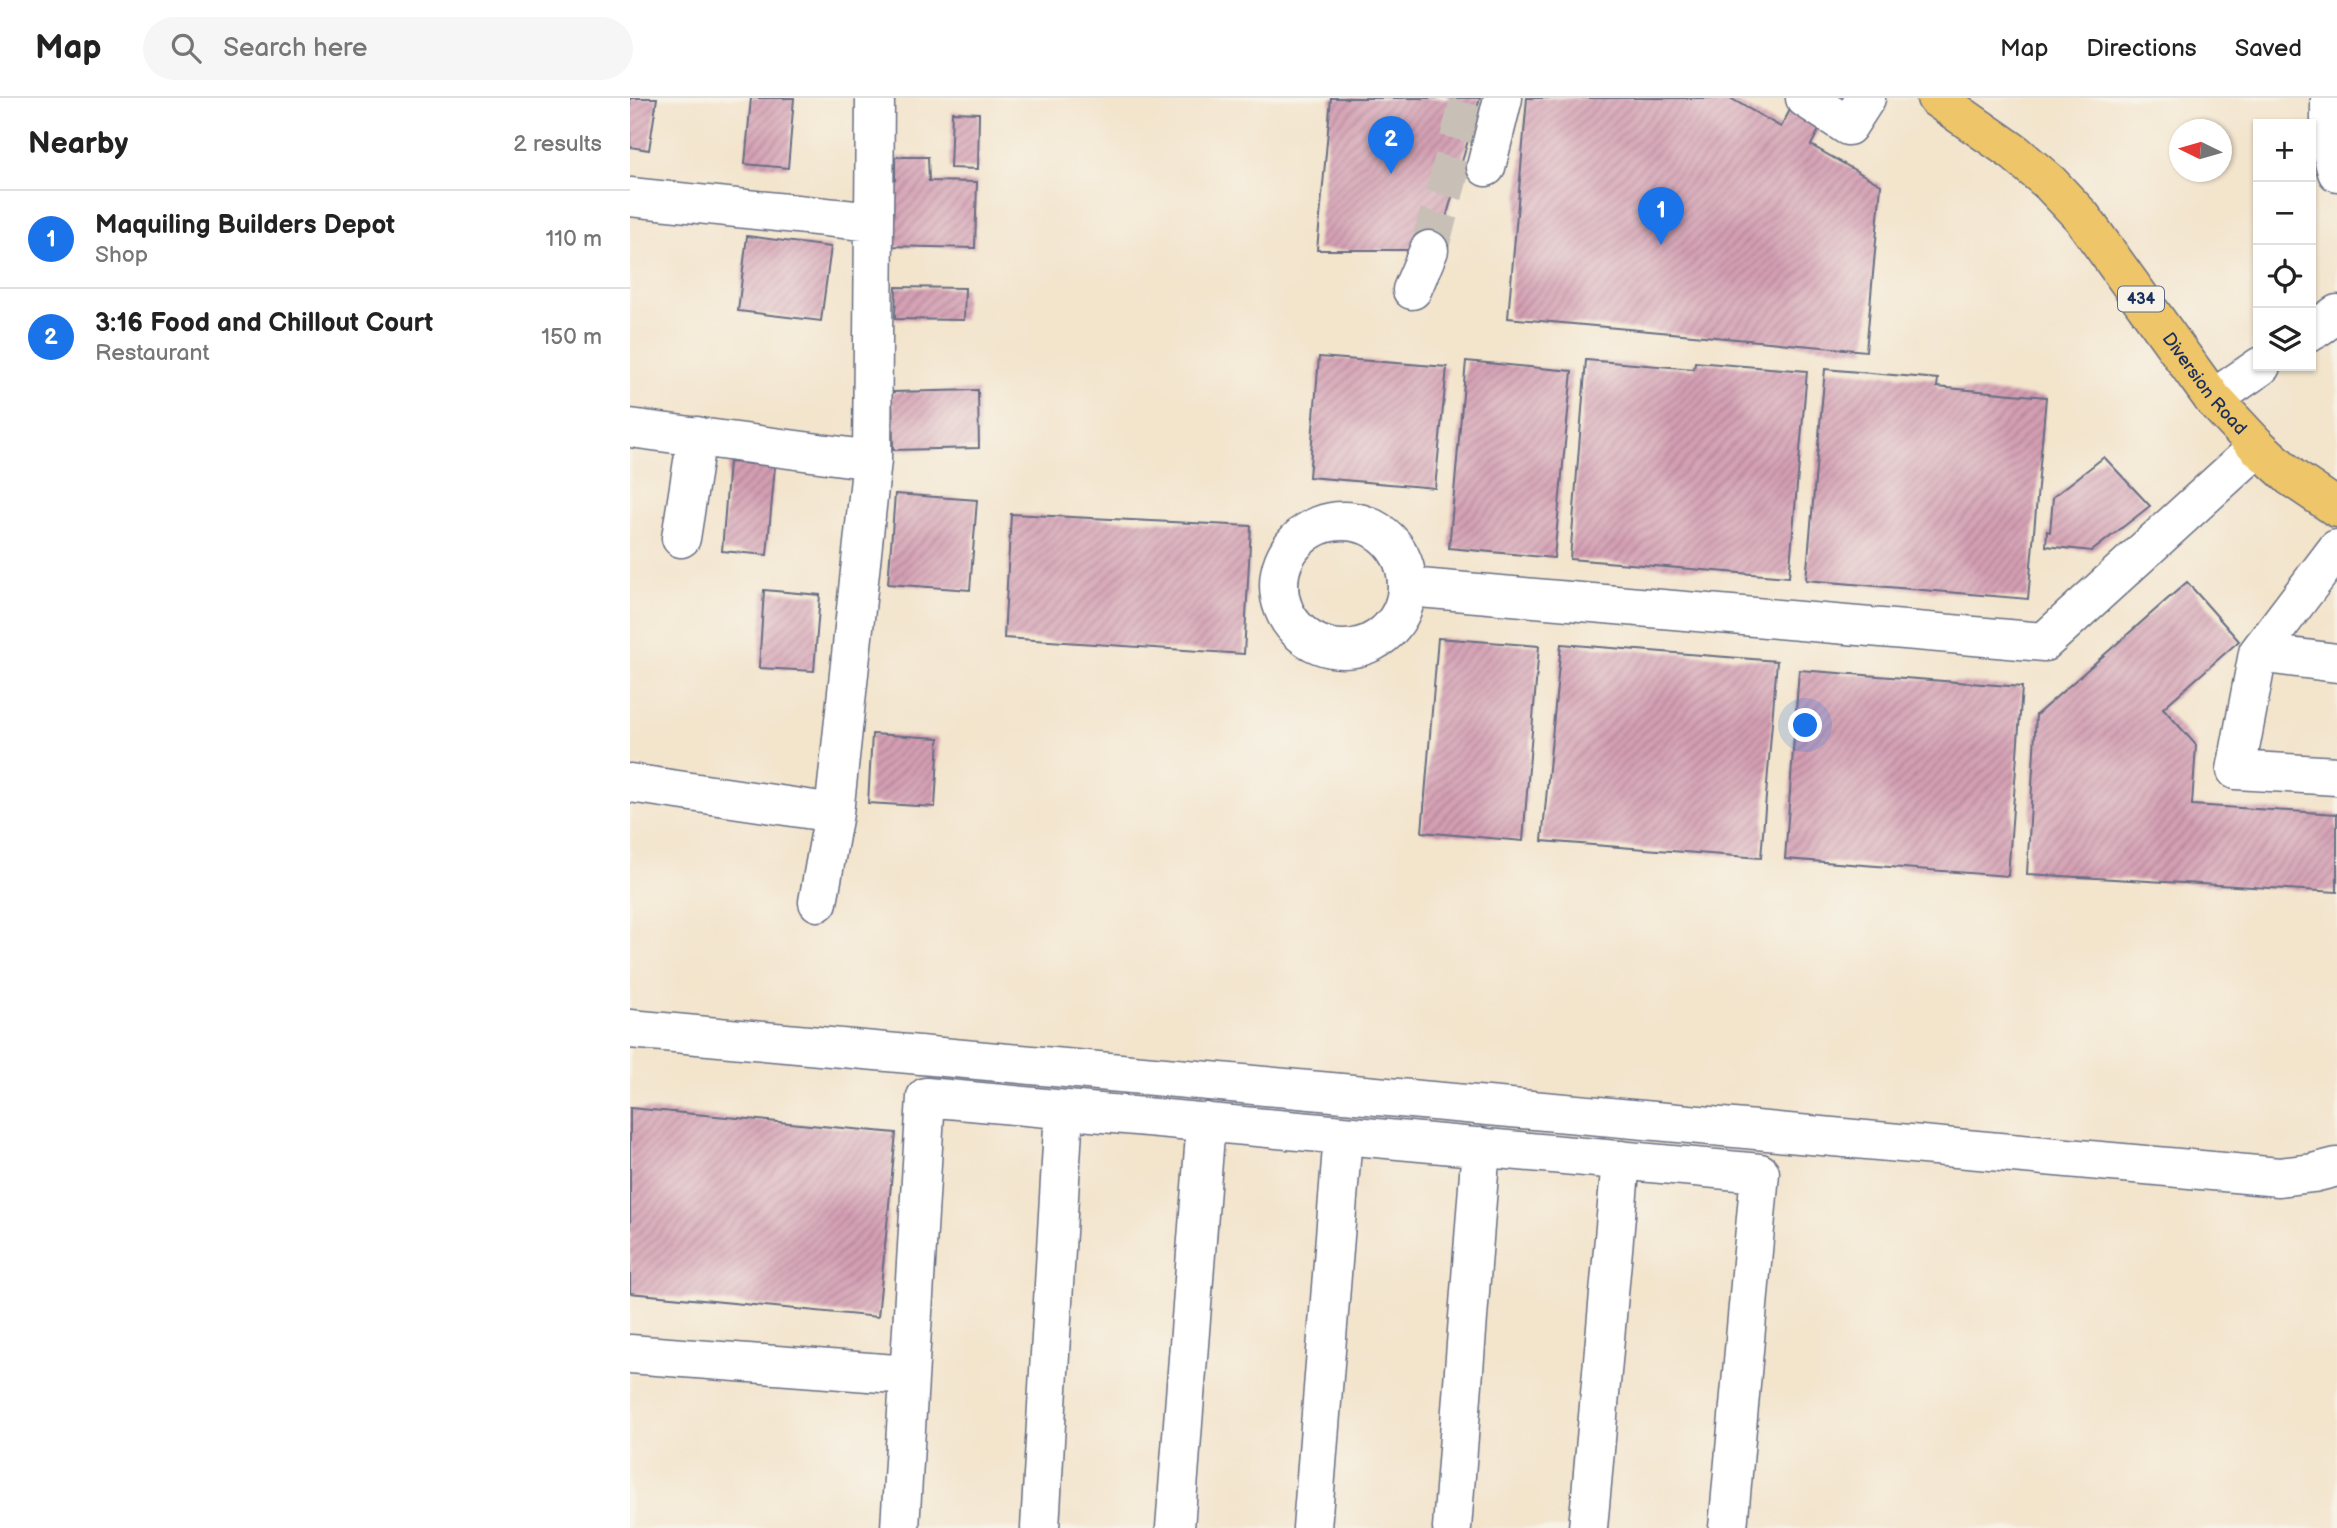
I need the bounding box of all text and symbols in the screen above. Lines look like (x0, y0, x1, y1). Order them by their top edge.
search box (143, 17, 633, 80)
text: Map (35, 28, 101, 68)
icon: search (167, 29, 205, 67)
text: Search here (223, 33, 367, 64)
text: Map (2000, 34, 2048, 63)
text: Directions (2086, 34, 2197, 63)
text: Saved (2235, 34, 2302, 63)
pin: 2 (1368, 116, 1414, 174)
north arrow (2169, 119, 2232, 182)
map controls (2253, 119, 2316, 371)
button: + (2253, 119, 2316, 182)
text: Nearby (28, 126, 128, 162)
text: 2 results (513, 130, 602, 158)
button: − (2253, 182, 2316, 245)
pin: 1 (1638, 187, 1684, 245)
text: Maquiling Builders Depot (95, 210, 395, 241)
text: 1 (46, 225, 56, 253)
text: 110 m (545, 225, 602, 253)
text: Shop (95, 241, 148, 269)
button: locate (2253, 245, 2316, 308)
road number: 434 (2118, 286, 2164, 312)
text: 3:16 Food and Chillout Court (95, 308, 433, 339)
button: layers (2253, 308, 2316, 371)
text: 2 (44, 323, 58, 351)
text: 150 m (541, 323, 602, 351)
street label: Diversion Road (2158, 328, 2251, 439)
text: Restaurant (95, 339, 209, 367)
your location (1788, 708, 1822, 742)

